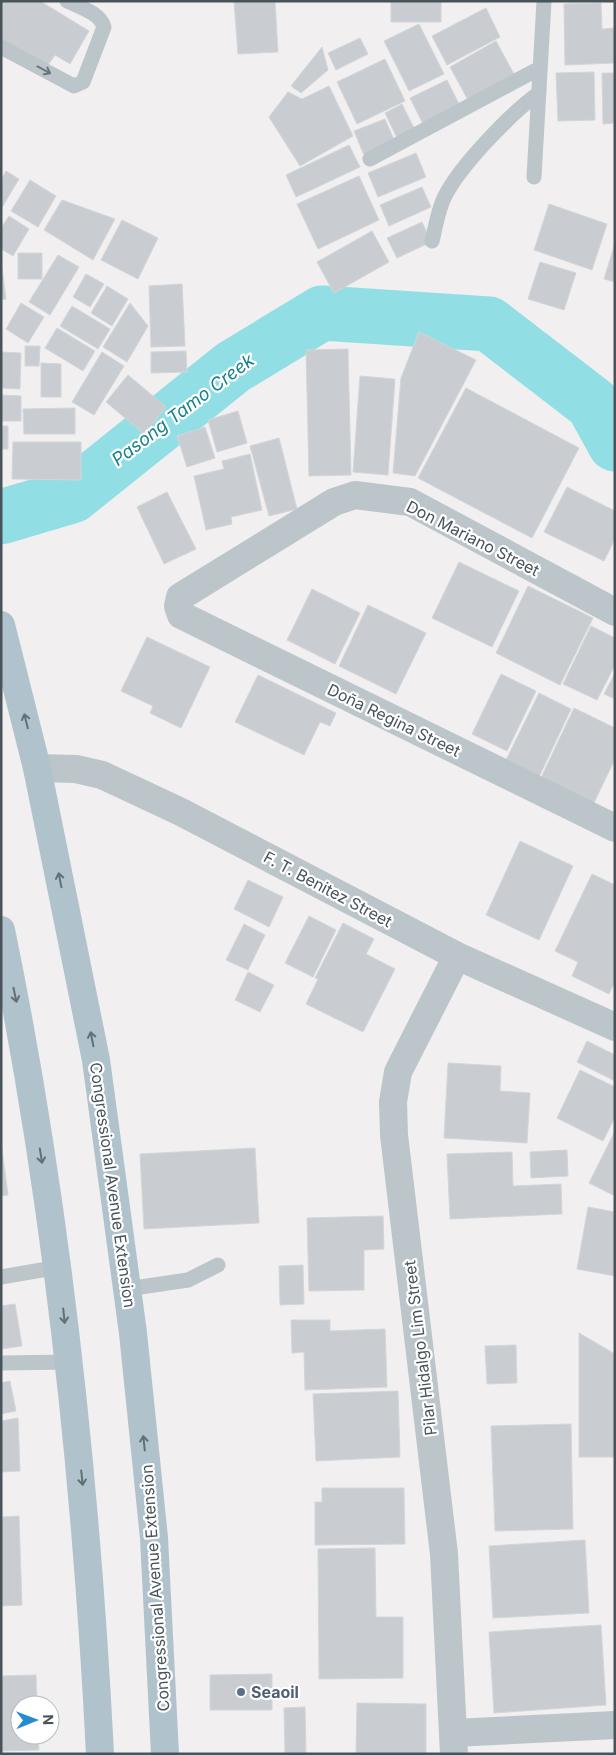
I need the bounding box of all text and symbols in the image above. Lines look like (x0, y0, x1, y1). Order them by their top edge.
one-way arrow (36, 66, 51, 75)
water label: Pasong Tamo Creek (107, 349, 259, 470)
street label: Don Mariano Street (403, 496, 543, 580)
street label: Doña Regina Street (324, 679, 464, 761)
one-way arrow (20, 714, 30, 730)
street label: F. T. Benitez Street (260, 847, 396, 931)
one-way arrow (55, 872, 64, 888)
one-way arrow (10, 987, 20, 1003)
one-way arrow (87, 1032, 96, 1048)
street label: Congressional Avenue Extension (86, 1061, 140, 1309)
one-way arrow (37, 1147, 47, 1163)
street label: Pilar Hidalgo Lim Street (399, 1259, 441, 1437)
one-way arrow (59, 1308, 69, 1324)
one-way arrow (139, 1436, 149, 1452)
street label: Congressional Avenue Extension (136, 1464, 174, 1712)
one-way arrow (77, 1470, 87, 1486)
place label: Seaoil (251, 1682, 299, 1702)
marker: Seaoil (235, 1686, 247, 1698)
north arrow (10, 1695, 60, 1745)
text: N (40, 1714, 57, 1725)

